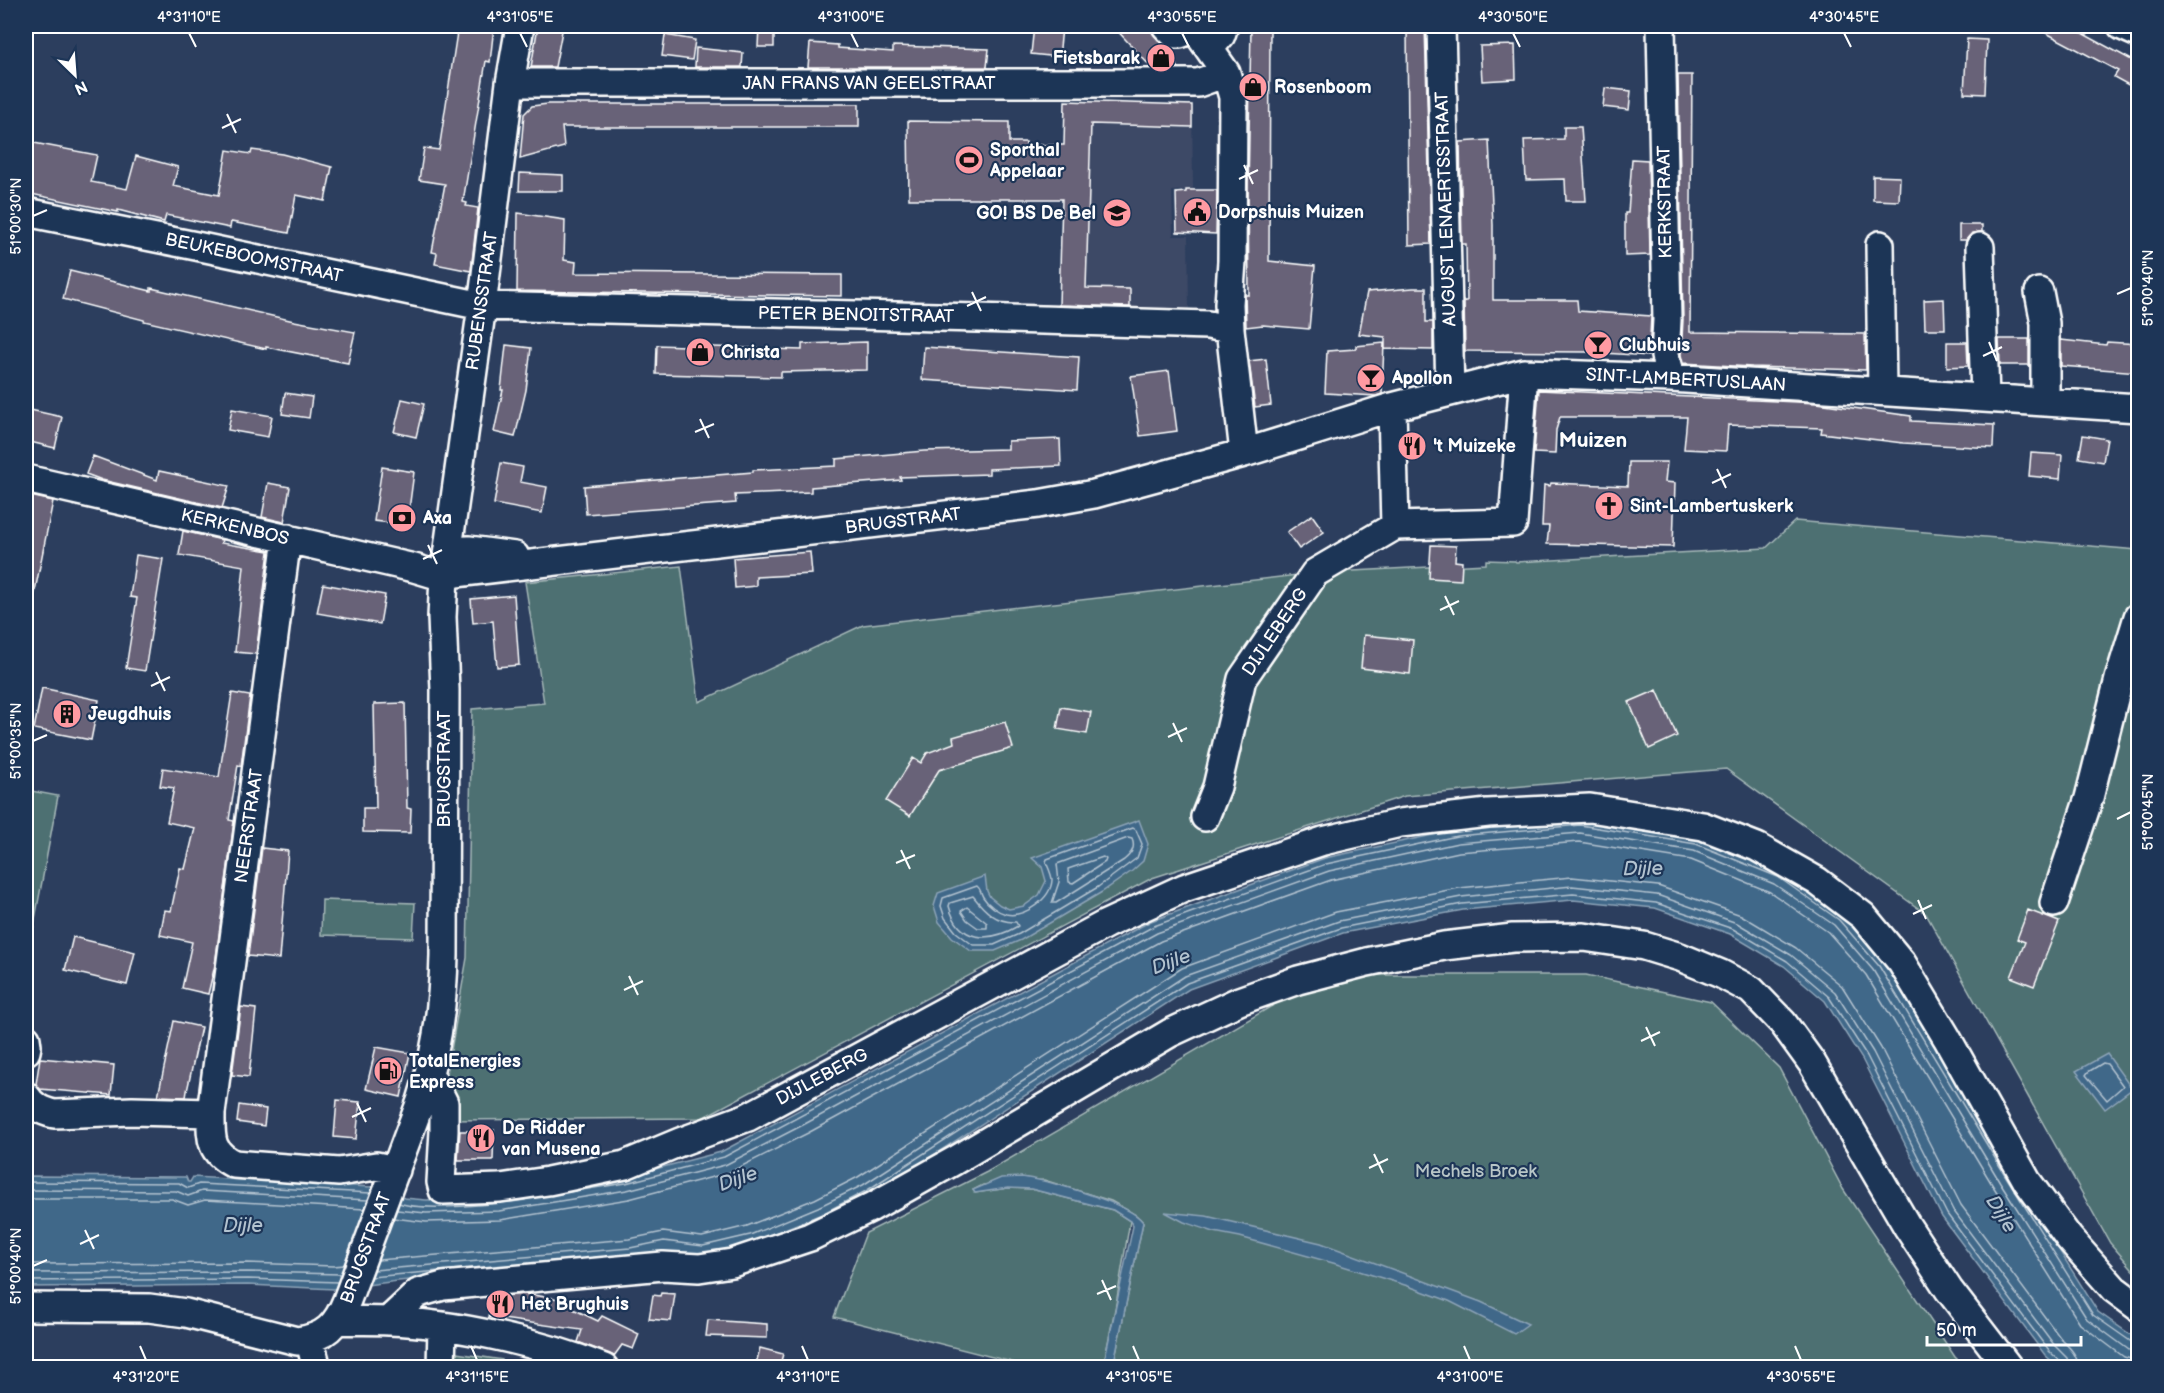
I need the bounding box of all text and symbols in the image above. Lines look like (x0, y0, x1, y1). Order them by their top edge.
text: 4°31'10"E (157, 8, 221, 27)
text: 4°31'05"E (487, 8, 553, 27)
text: 4°31'00"E (818, 8, 885, 27)
text: 4°30'55"E (1147, 8, 1217, 27)
text: 4°30'50"E (1478, 8, 1548, 27)
text: 4°30'45"E (1809, 8, 1879, 27)
shop icon: Fietsbarak (1145, 42, 1177, 74)
north arrow (45, 45, 105, 105)
place label: Fietsbarak (1053, 48, 1141, 69)
shop icon: Rosenboom (1237, 71, 1269, 103)
street label: JAN FRANS VAN GEELSTRAAT (742, 73, 996, 94)
text: N (71, 76, 90, 98)
place label: Rosenboom (1274, 77, 1372, 98)
street label: AUGUST LENAERTSSTRAAT (1431, 91, 1461, 327)
place label: Sporthal Appelaar (989, 140, 1065, 182)
sports icon: Sporthal Appelaar (953, 144, 985, 176)
street label: KERKSTRAAT (1654, 145, 1676, 259)
text: 51°00'30"N (7, 177, 26, 255)
public building icon: Dorpshuis Muizen (1181, 196, 1213, 228)
school or university icon: GO! BS De Bel (1101, 197, 1133, 229)
place label: Dorpshuis Muizen (1218, 202, 1364, 223)
place label: GO! BS De Bel (976, 203, 1096, 224)
street label: BEUKEBOOMSTRAAT (163, 229, 345, 287)
street label: RUBENSSTRAAT (462, 230, 502, 372)
text: 51°00'40"N (2139, 249, 2158, 327)
street label: PETER BENOITSTRAAT (758, 303, 955, 327)
bar icon: Clubhuis (1582, 329, 1614, 361)
place label: Clubhuis (1619, 335, 1690, 356)
shop icon: Christa (684, 336, 716, 368)
place label: Christa (721, 342, 780, 363)
bar icon: Apollon (1355, 362, 1387, 394)
street label: SINT-LAMBERTUSLAAN (1585, 364, 1787, 396)
place label: Apollon (1391, 368, 1453, 389)
district label: Muizen (1559, 428, 1627, 453)
restaurant icon: 't Muizeke (1396, 430, 1428, 462)
place label: 't Muizeke (1433, 436, 1516, 457)
church icon: Sint-Lambertuskerk (1593, 490, 1625, 522)
place label: Sint-Lambertuskerk (1630, 496, 1794, 517)
bank icon: Axa (386, 502, 418, 534)
street label: BRUGSTRAAT (844, 503, 962, 539)
street label: KERKENBOS (179, 504, 291, 550)
place label: Axa (422, 508, 452, 529)
street label: DIJLEBERG (1238, 584, 1312, 680)
building icon: Jeugdhuis (51, 698, 83, 730)
text: 51°00'35"N (7, 702, 26, 780)
place label: Jeugdhuis (88, 704, 171, 725)
street label: BRUGSTRAAT (434, 710, 455, 827)
street label: NEERSTRAAT (231, 767, 267, 885)
text: 51°00'45"N (2139, 774, 2158, 850)
water label: Dijle (1623, 857, 1664, 881)
water label: Dijle (1148, 944, 1194, 980)
street label: DIJLEBERG (772, 1044, 872, 1110)
place label: TotalEnergies Express (409, 1051, 521, 1093)
fuel station icon: TotalEnergies Express (372, 1055, 404, 1087)
place label: De Ridder van Musena (501, 1118, 601, 1160)
restaurant icon: De Ridder van Musena (465, 1122, 497, 1154)
water label: Dijle (715, 1161, 761, 1197)
park label: Mechels Broek (1415, 1161, 1537, 1182)
street label: BRUGSTRAAT (336, 1189, 396, 1307)
water label: Dijle (1980, 1191, 2022, 1238)
water label: Dijle (223, 1214, 263, 1238)
text: 51°00'40"N (7, 1227, 26, 1305)
restaurant icon: Het Brughuis (484, 1288, 516, 1320)
place label: Het Brughuis (521, 1294, 629, 1315)
scale bar (1927, 1309, 2082, 1347)
text: 50 m (1936, 1320, 1977, 1341)
text: 4°31'20"E (112, 1368, 180, 1387)
text: 4°31'15"E (445, 1368, 509, 1387)
text: 4°31'10"E (776, 1368, 840, 1387)
text: 4°31'05"E (1106, 1368, 1172, 1387)
text: 4°31'00"E (1437, 1368, 1504, 1387)
text: 4°30'55"E (1766, 1368, 1836, 1387)

